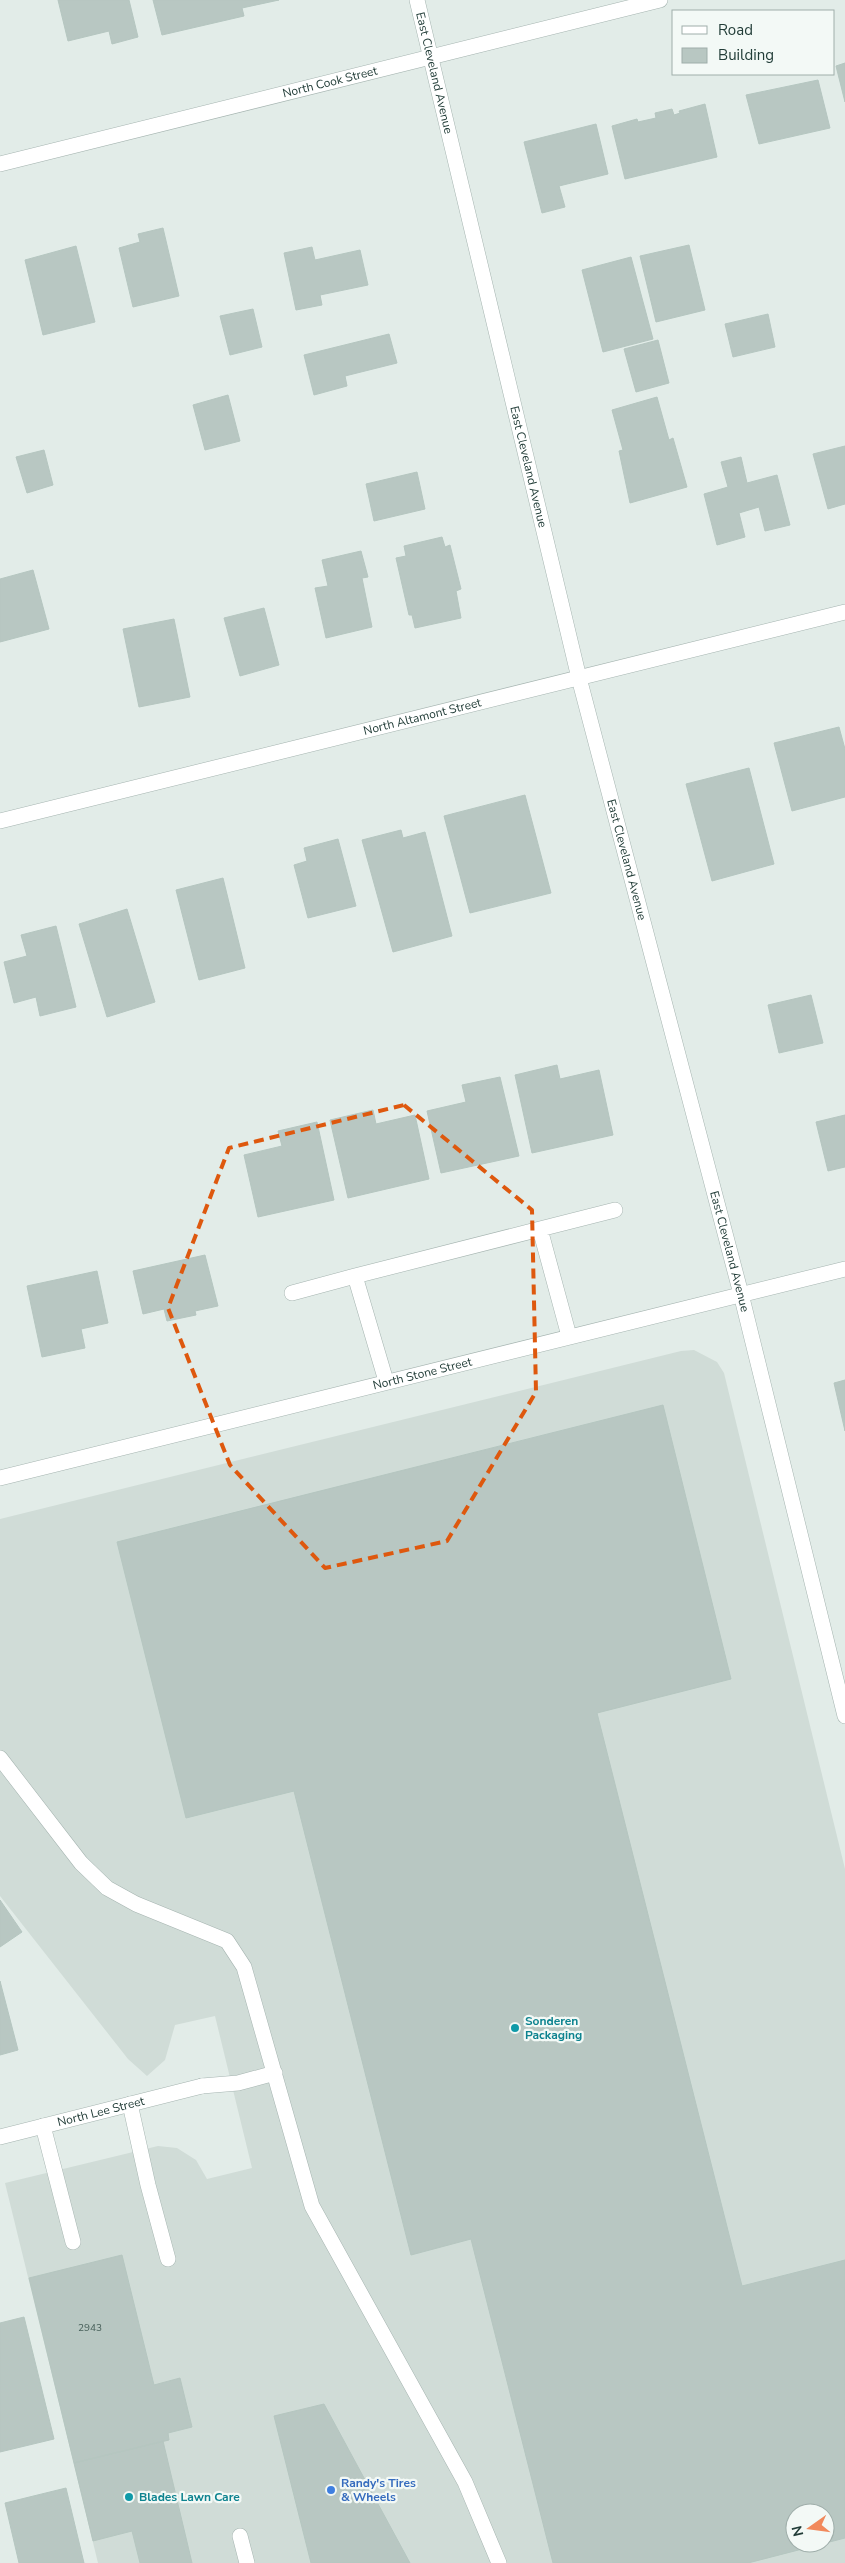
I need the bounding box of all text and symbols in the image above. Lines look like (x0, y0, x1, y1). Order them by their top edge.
legend (672, 10, 835, 75)
street label: East Cleveland Avenue (412, 11, 457, 135)
text: Road (718, 20, 753, 40)
text: Building (718, 45, 774, 65)
street label: North Cook Street (281, 62, 380, 101)
street label: East Cleveland Avenue (506, 404, 551, 529)
street label: North Altamont Street (362, 694, 484, 739)
street label: East Cleveland Avenue (603, 798, 650, 922)
street label: East Cleveland Avenue (706, 1189, 753, 1314)
street label: North Stone Street (371, 1353, 474, 1394)
place label: Sonderen Packaging (525, 2013, 582, 2043)
marker: Sonderen Packaging (509, 2022, 521, 2034)
street label: North Lee Street (56, 2093, 147, 2130)
house number: 2943 (78, 2321, 102, 2335)
place label: Randy's Tires & Wheels (341, 2475, 416, 2505)
marker: Randy's Tires & Wheels (325, 2484, 337, 2496)
place label: Blades Lawn Care (139, 2489, 240, 2505)
marker: Blades Lawn Care (123, 2491, 135, 2503)
north arrow (785, 2503, 835, 2553)
text: N (787, 2524, 808, 2538)

